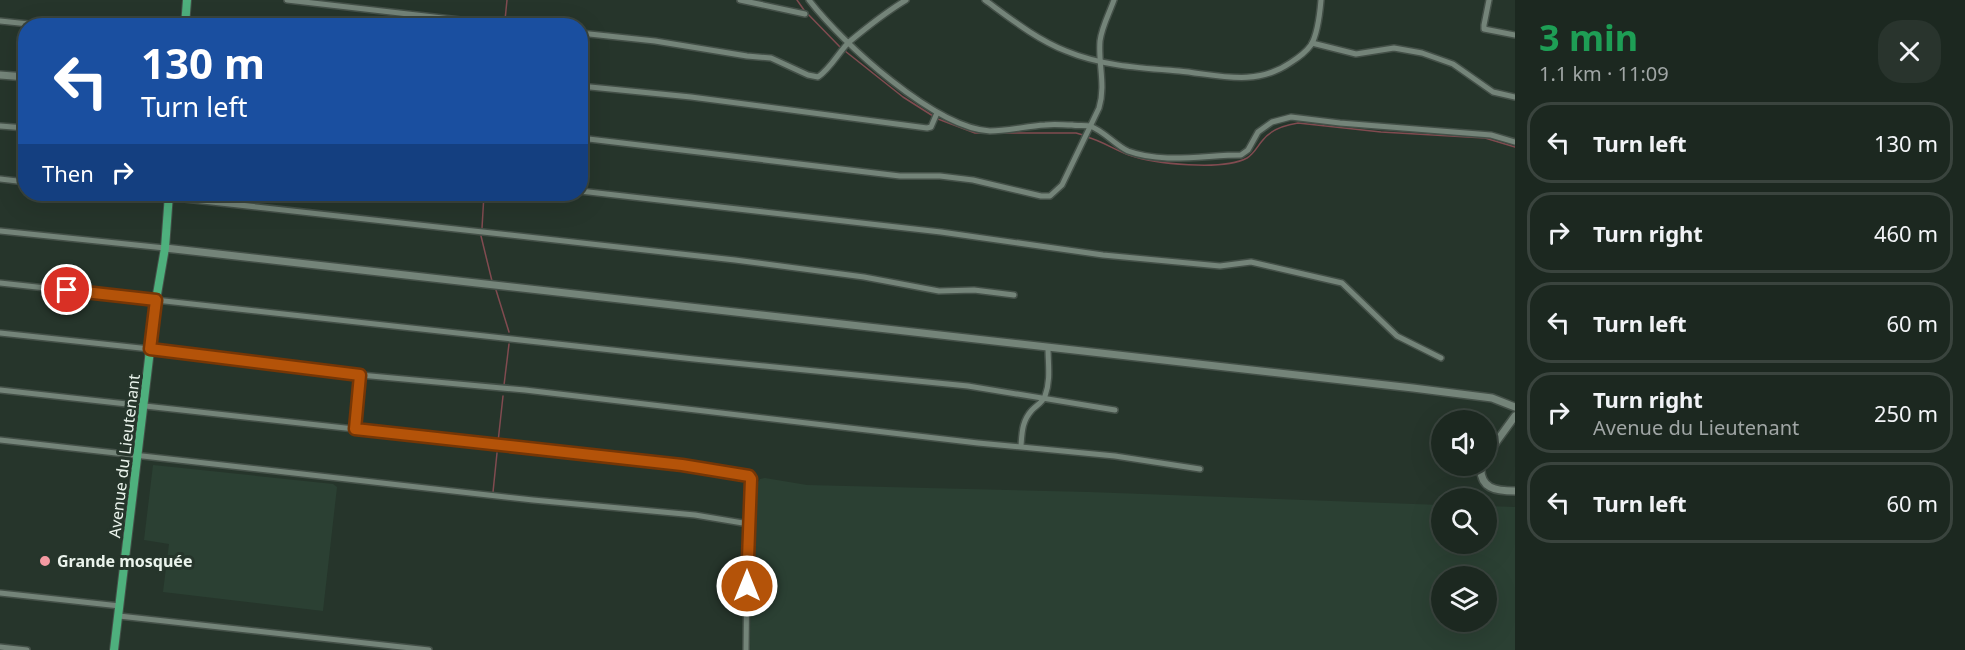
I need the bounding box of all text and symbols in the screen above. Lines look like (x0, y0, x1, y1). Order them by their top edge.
text: 3 min (1539, 13, 1638, 62)
button: close (1878, 20, 1941, 83)
text: 130 m (141, 34, 265, 91)
icon: left (42, 42, 120, 120)
text: 1.1 km · 11:09 (1539, 60, 1669, 87)
text: Turn left (141, 88, 247, 125)
icon: left (1542, 126, 1575, 159)
text: Turn left (1593, 128, 1687, 158)
text: 130 m (1874, 128, 1938, 158)
icon: right (106, 156, 139, 189)
text: Then (42, 158, 94, 188)
icon: right (1542, 216, 1575, 249)
text: Turn right (1593, 218, 1703, 248)
text: 460 m (1874, 218, 1938, 248)
pin (41, 264, 92, 315)
icon: arrive (50, 273, 83, 306)
icon: left (1542, 306, 1575, 339)
text: Turn left (1593, 308, 1687, 338)
text: 60 m (1887, 308, 1938, 338)
street label: Avenue du Lieutenant (103, 373, 145, 539)
text: Turn right (1593, 384, 1703, 414)
icon: right (1542, 396, 1575, 429)
text: 250 m (1874, 398, 1938, 428)
map controls (1431, 410, 1497, 632)
button: sound (1431, 410, 1497, 476)
text: Avenue du Lieutenant (1593, 414, 1799, 441)
icon: left (1542, 486, 1575, 519)
button: search (1431, 488, 1497, 554)
text: Turn left (1593, 488, 1687, 518)
text: 60 m (1887, 488, 1938, 518)
place label: Grande mosquée (57, 550, 192, 572)
marker: Grande mosquée (38, 554, 52, 568)
position arrow (715, 554, 779, 618)
button: layers (1431, 566, 1497, 632)

